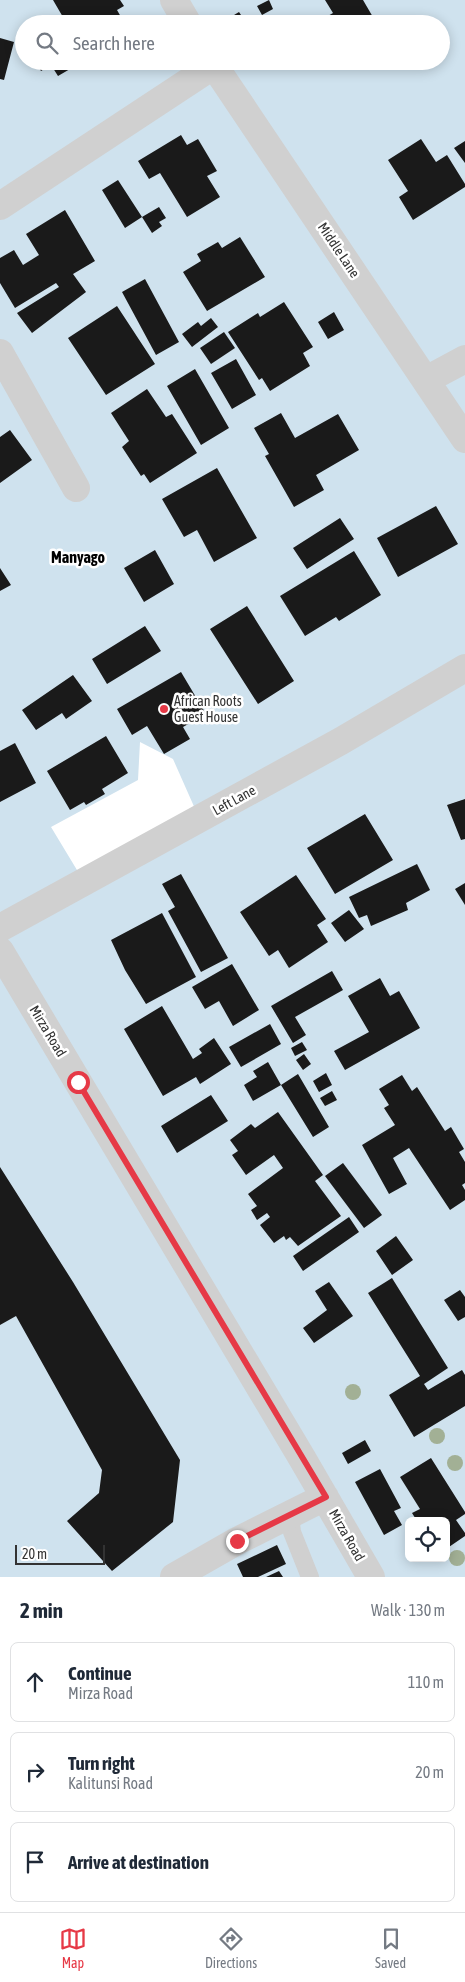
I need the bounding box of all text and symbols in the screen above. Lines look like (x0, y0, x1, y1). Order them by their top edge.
search box (15, 15, 450, 70)
icon: search (33, 29, 61, 57)
text: Search here (73, 32, 155, 54)
street label: Middle Lane (315, 219, 363, 281)
district label: Manyago (51, 548, 105, 566)
place label: African Roots Guest House (174, 693, 242, 725)
marker: African Roots Guest House (158, 703, 170, 715)
street label: Left Lane (210, 782, 258, 818)
street label: Mirza Road (26, 1002, 70, 1060)
route start (67, 1071, 90, 1094)
street label: Mirza Road (326, 1506, 368, 1564)
map controls (405, 1517, 450, 1562)
button: locate (405, 1517, 450, 1562)
route end (226, 1530, 249, 1553)
scale bar (15, 1542, 105, 1565)
text: 20 m (22, 1546, 47, 1562)
text: 2 min (20, 1598, 63, 1622)
text: Walk · 130 m (371, 1601, 445, 1619)
text: Continue (68, 1662, 132, 1684)
icon: ahead (21, 1668, 49, 1696)
text: 110 m (408, 1673, 444, 1691)
text: Mirza Road (68, 1684, 133, 1702)
text: Turn right (68, 1752, 135, 1774)
icon: right (21, 1758, 49, 1786)
text: 20 m (415, 1763, 444, 1781)
text: Kalitunsi Road (68, 1774, 153, 1792)
icon: arrive (21, 1848, 49, 1876)
text: Arrive at destination (68, 1851, 209, 1873)
tab: Map (59, 1925, 87, 1971)
tab: Directions (205, 1925, 257, 1971)
tab: Saved (375, 1925, 406, 1971)

